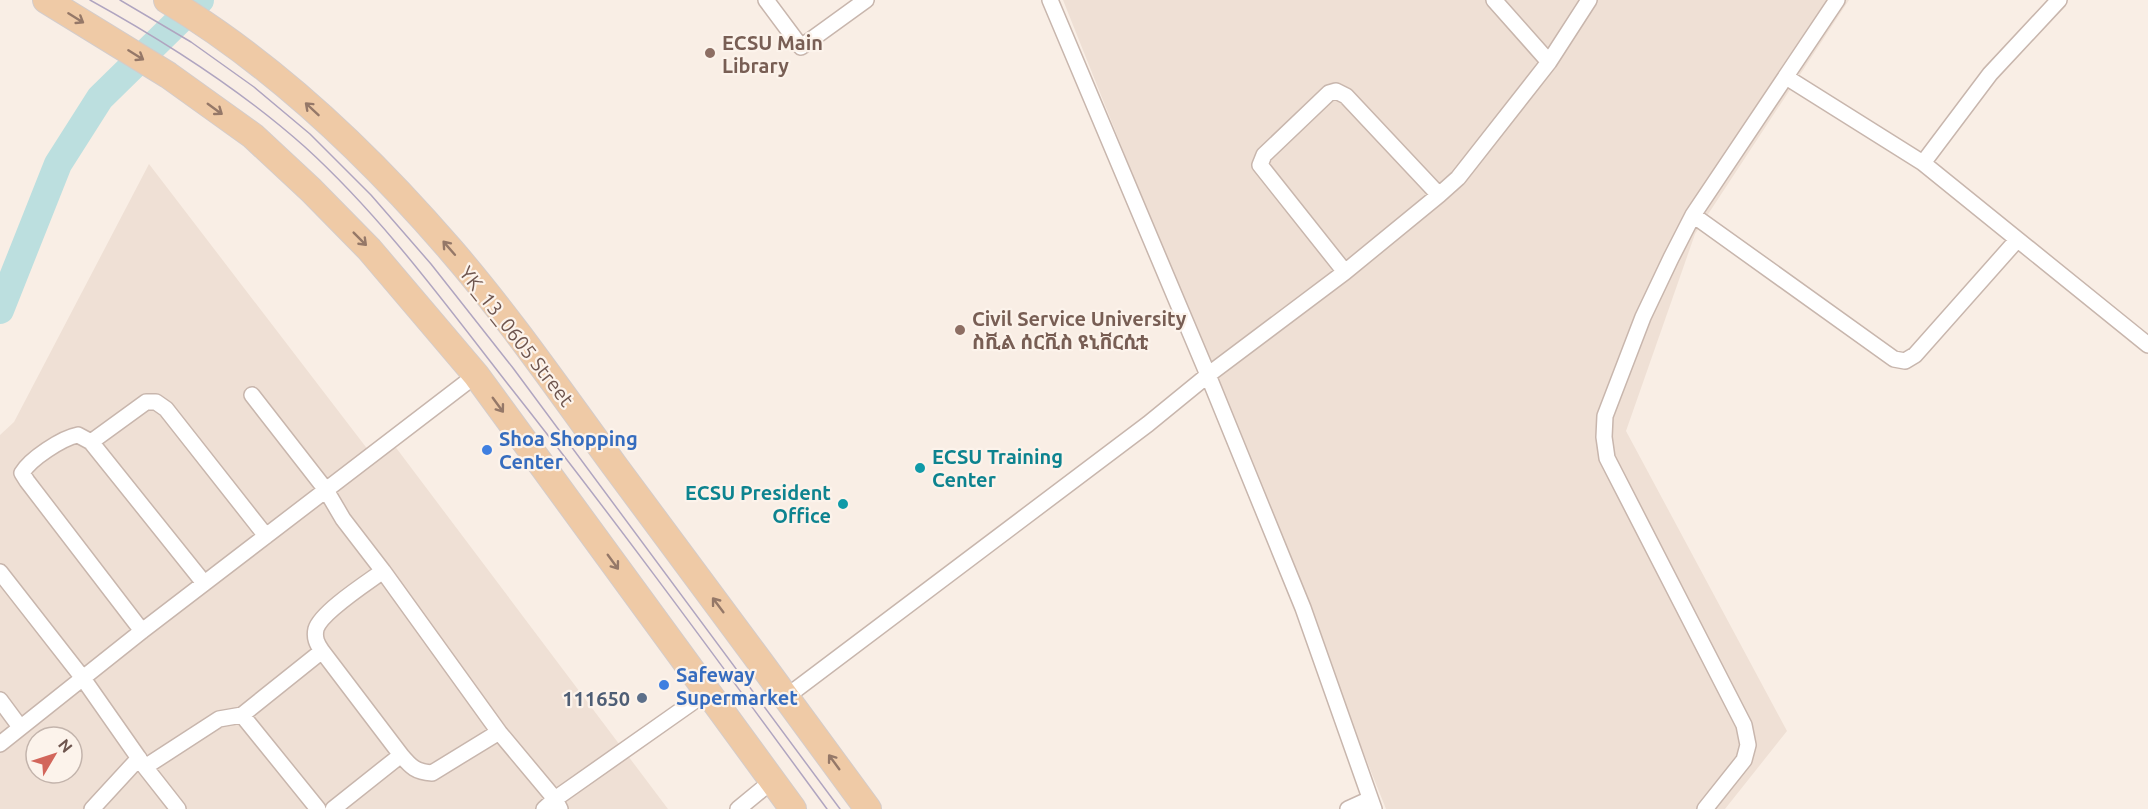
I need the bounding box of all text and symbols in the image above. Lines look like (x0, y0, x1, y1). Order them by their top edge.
one-way arrow (67, 13, 84, 25)
place label: ECSU Main Library (722, 31, 823, 77)
marker: ECSU Main Library (703, 46, 717, 60)
one-way arrow (128, 49, 145, 62)
one-way arrow (305, 102, 320, 116)
one-way arrow (206, 103, 222, 115)
one-way arrow (352, 231, 367, 246)
one-way arrow (442, 240, 455, 256)
street label: YK_13_0605 Street (454, 261, 579, 411)
place label: Civil Service University ስቪል ሰርቪስ ዩኒቨርሲቲ (972, 307, 1187, 353)
marker: Civil Service University ስቪል ሰርቪስ ዩኒቨርሲቲ (953, 323, 967, 337)
one-way arrow (492, 396, 504, 412)
place label: Shoa Shopping Center (499, 427, 638, 473)
marker: Shoa Shopping Center (480, 443, 494, 457)
place label: ECSU Training Center (932, 445, 1063, 491)
marker: ECSU Training Center (913, 461, 927, 475)
place label: ECSU President Office (685, 481, 831, 527)
marker: ECSU President Office (836, 497, 850, 511)
one-way arrow (607, 554, 619, 570)
one-way arrow (712, 597, 724, 613)
place label: Safeway Supermarket (676, 663, 798, 709)
marker: Safeway Supermarket (657, 678, 671, 692)
place label: 111650 (562, 687, 630, 710)
marker: 111650 (635, 691, 649, 705)
north arrow (24, 725, 84, 785)
text: N (55, 735, 76, 756)
one-way arrow (827, 754, 840, 770)

